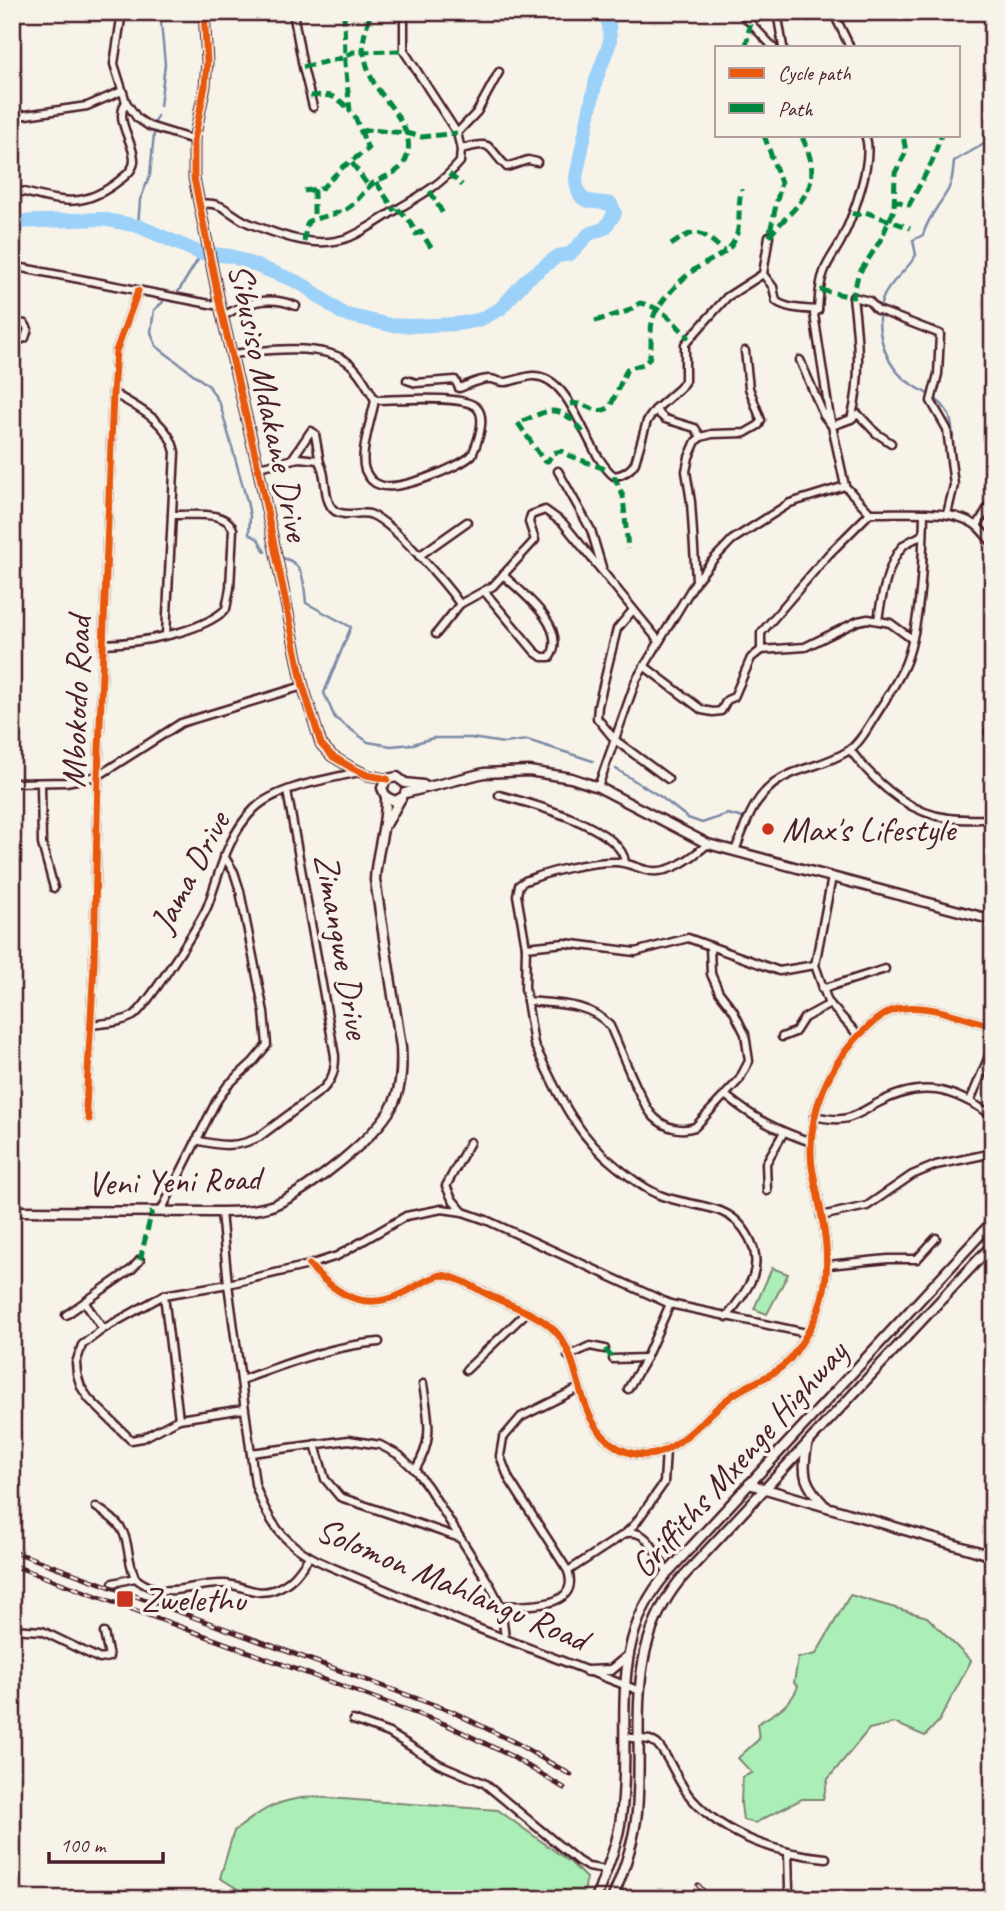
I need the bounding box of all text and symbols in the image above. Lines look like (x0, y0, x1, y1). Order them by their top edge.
legend (715, 46, 960, 136)
text: Cycle path (778, 60, 851, 86)
text: Path (778, 96, 814, 122)
street label: Sibusiso Mdakane Drive (218, 259, 321, 547)
street label: Mbokodo Road (51, 610, 102, 788)
street label: Jama Drive (139, 802, 242, 942)
place label: Max's Lifestyle (782, 807, 958, 852)
marker: Max's Lifestyle (760, 821, 776, 837)
street label: Zimangwe Drive (304, 850, 381, 1045)
street label: Veni Yeni Road (87, 1155, 267, 1207)
street label: Griffiths Mxenge Highway (621, 1330, 859, 1587)
street label: Solomon Mahlangu Road (310, 1507, 599, 1663)
place label: Zwelethu (141, 1577, 247, 1622)
marker: Zwelethu (115, 1589, 135, 1609)
scale bar (49, 1820, 163, 1864)
text: 100 m (60, 1832, 107, 1858)

